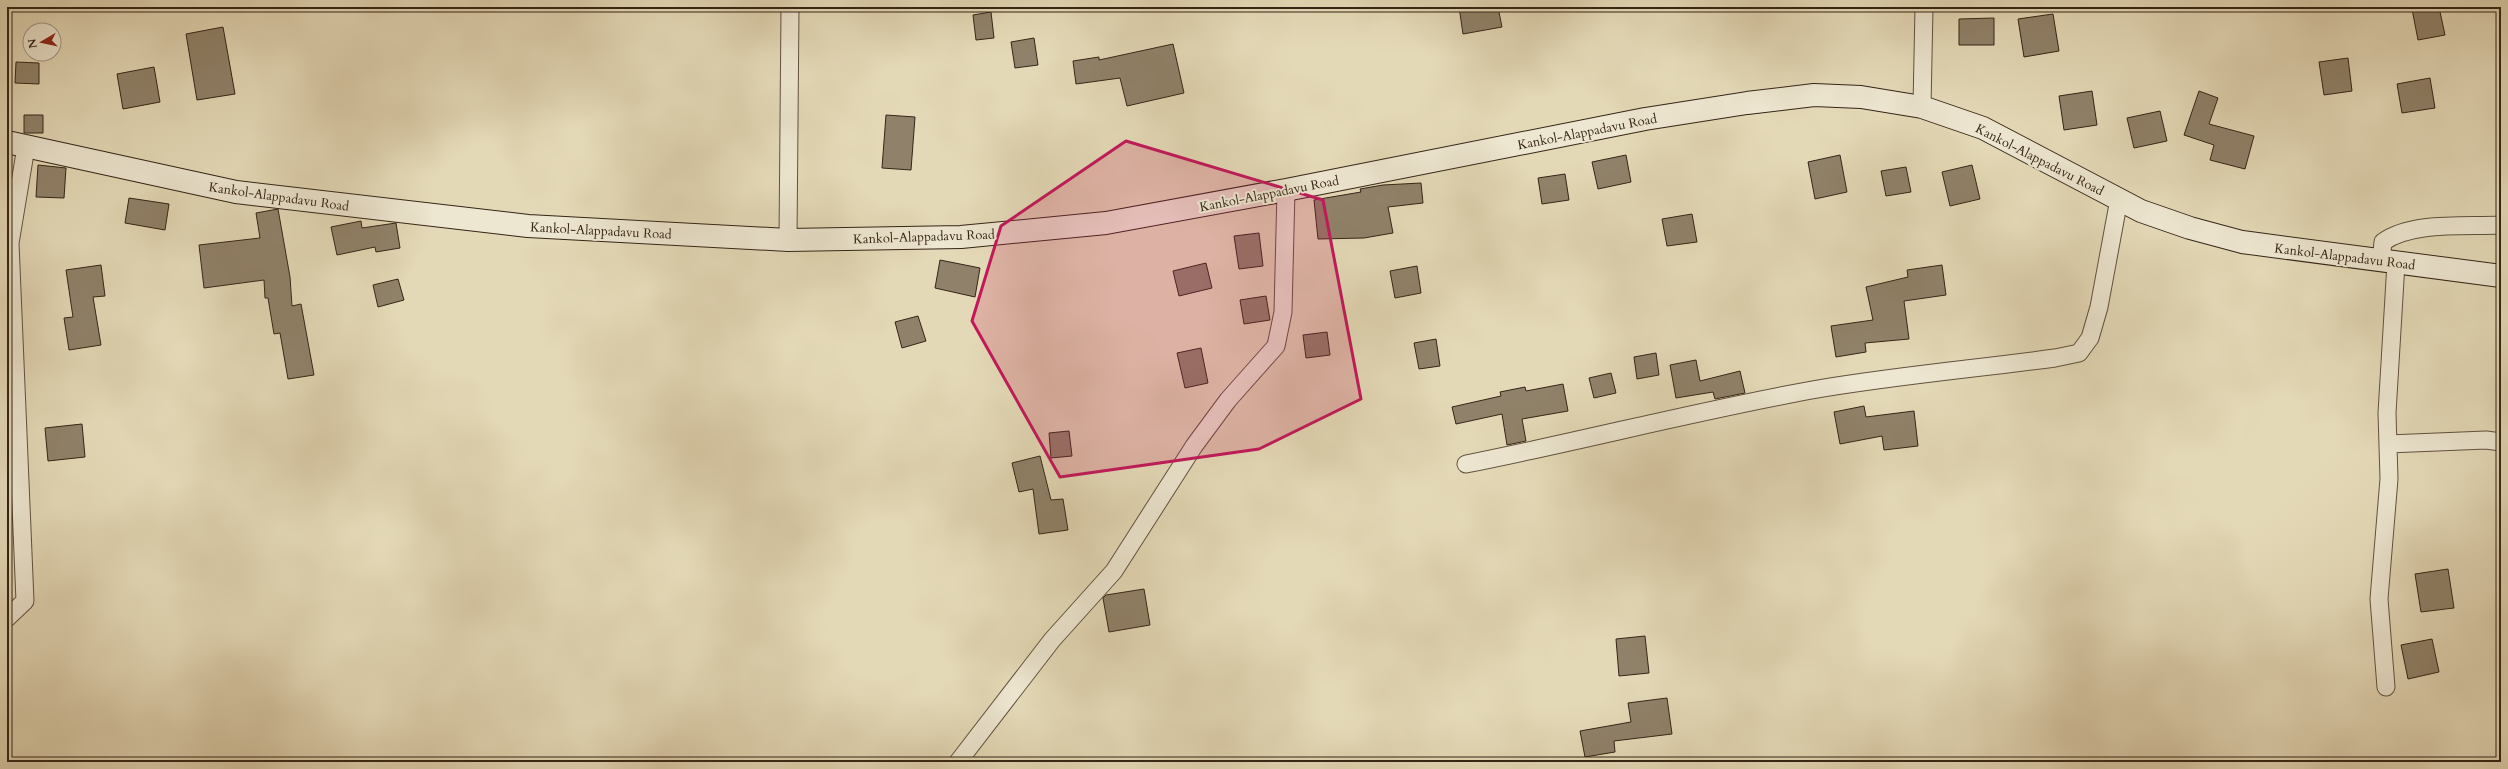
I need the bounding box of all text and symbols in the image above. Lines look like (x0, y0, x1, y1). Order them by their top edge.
north arrow (22, 22, 62, 62)
text: N (24, 37, 41, 49)
street label: Kankol-Alappadavu Road (1516, 110, 1659, 154)
street label: Kankol-Alappadavu Road (1972, 120, 2107, 200)
street label: Kankol-Alappadavu Road (1198, 172, 1341, 216)
street label: Kankol-Alappadavu Road (207, 178, 350, 216)
street label: Kankol-Alappadavu Road (530, 218, 672, 244)
street label: Kankol-Alappadavu Road (853, 226, 995, 248)
street label: Kankol-Alappadavu Road (2273, 239, 2416, 275)

